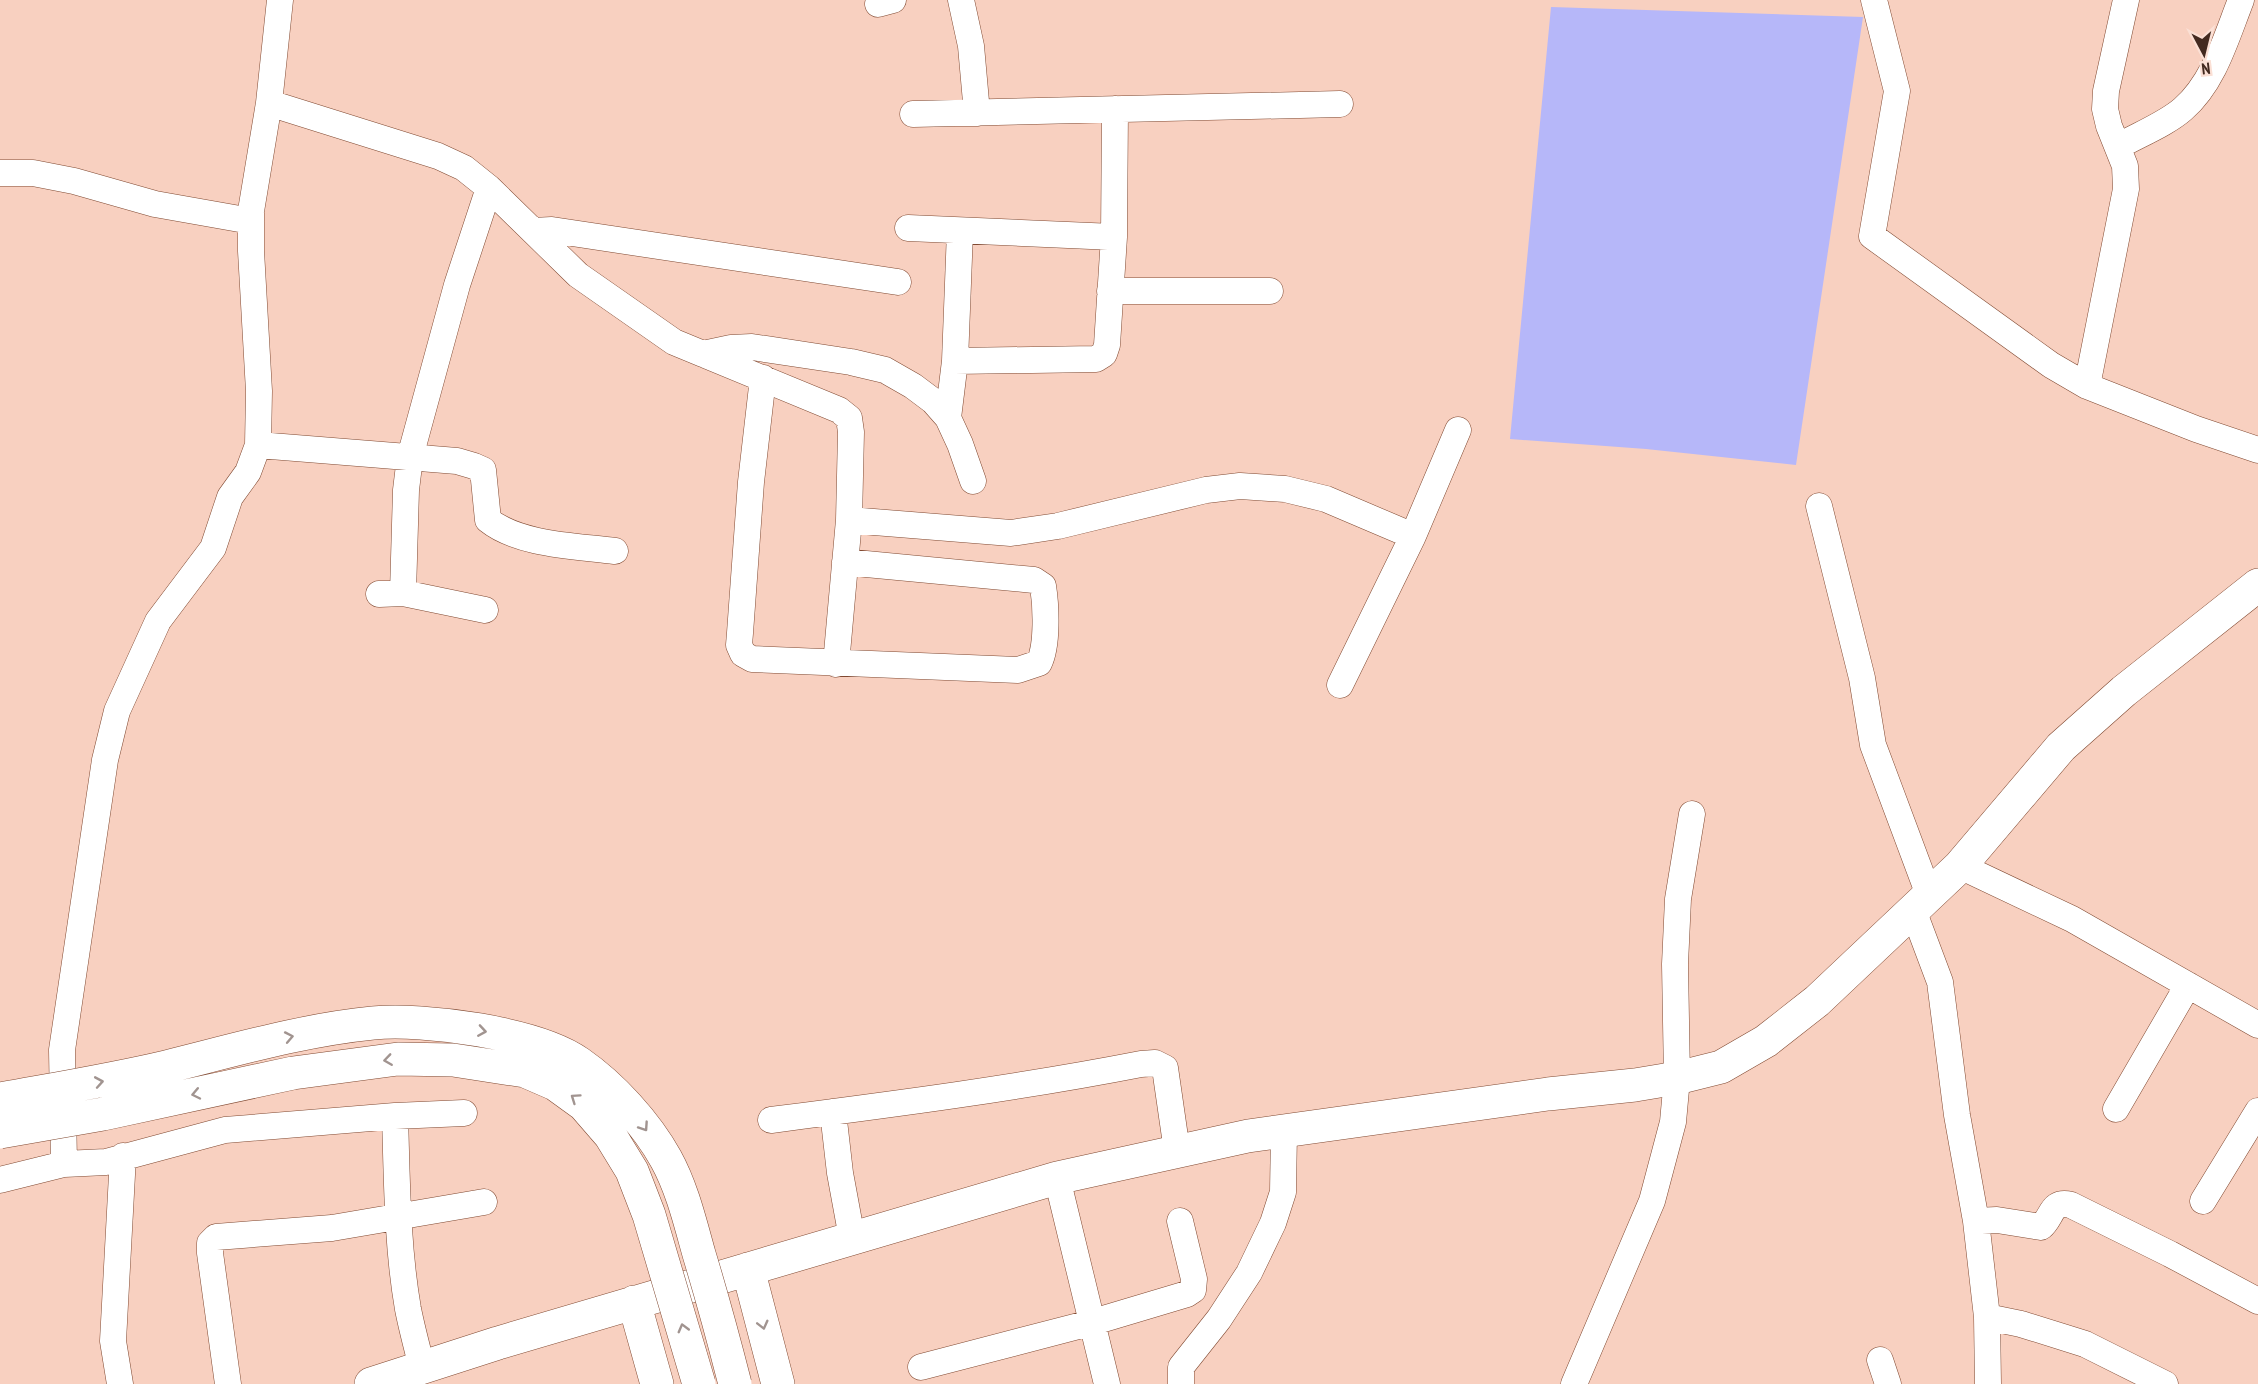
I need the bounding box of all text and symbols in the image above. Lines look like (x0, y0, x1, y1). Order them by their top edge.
north arrow (2174, 24, 2234, 84)
text: N (2200, 58, 2211, 79)
one-way arrow (477, 1025, 487, 1037)
one-way arrow (283, 1031, 293, 1044)
one-way arrow (383, 1054, 393, 1066)
one-way arrow (94, 1076, 104, 1089)
one-way arrow (192, 1087, 202, 1100)
one-way arrow (570, 1094, 581, 1105)
one-way arrow (637, 1121, 648, 1132)
one-way arrow (756, 1320, 768, 1330)
one-way arrow (678, 1323, 690, 1333)

